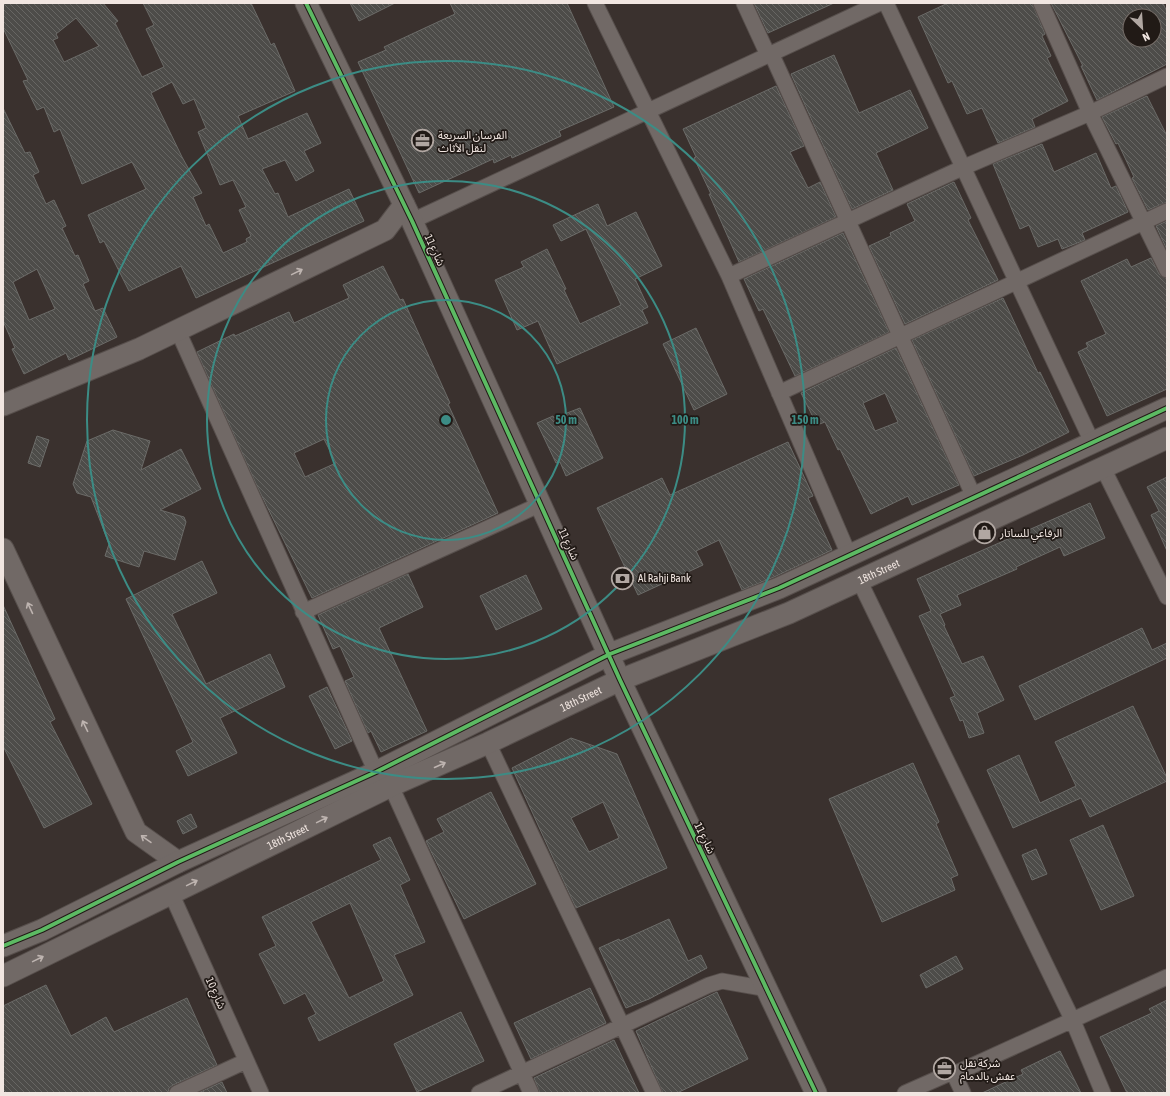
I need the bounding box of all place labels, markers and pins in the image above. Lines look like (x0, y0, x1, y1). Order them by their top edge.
office icon: الفرسان السريعة لنقل الأثاث (410, 128, 436, 154)
place label: الفرسان السريعة لنقل الأثاث (438, 129, 507, 155)
centre of rings (439, 413, 453, 427)
shop icon: الرفاعي للساتار (971, 520, 997, 546)
place label: الرفاعي للساتار (999, 527, 1062, 543)
bank icon: Al Rahji Bank (610, 565, 636, 591)
place label: Al Rahji Bank (638, 572, 691, 584)
office icon: شركة نقل عفش بالدمام (931, 1056, 957, 1082)
place label: شركة نقل عفش بالدمام (960, 1057, 1016, 1084)

